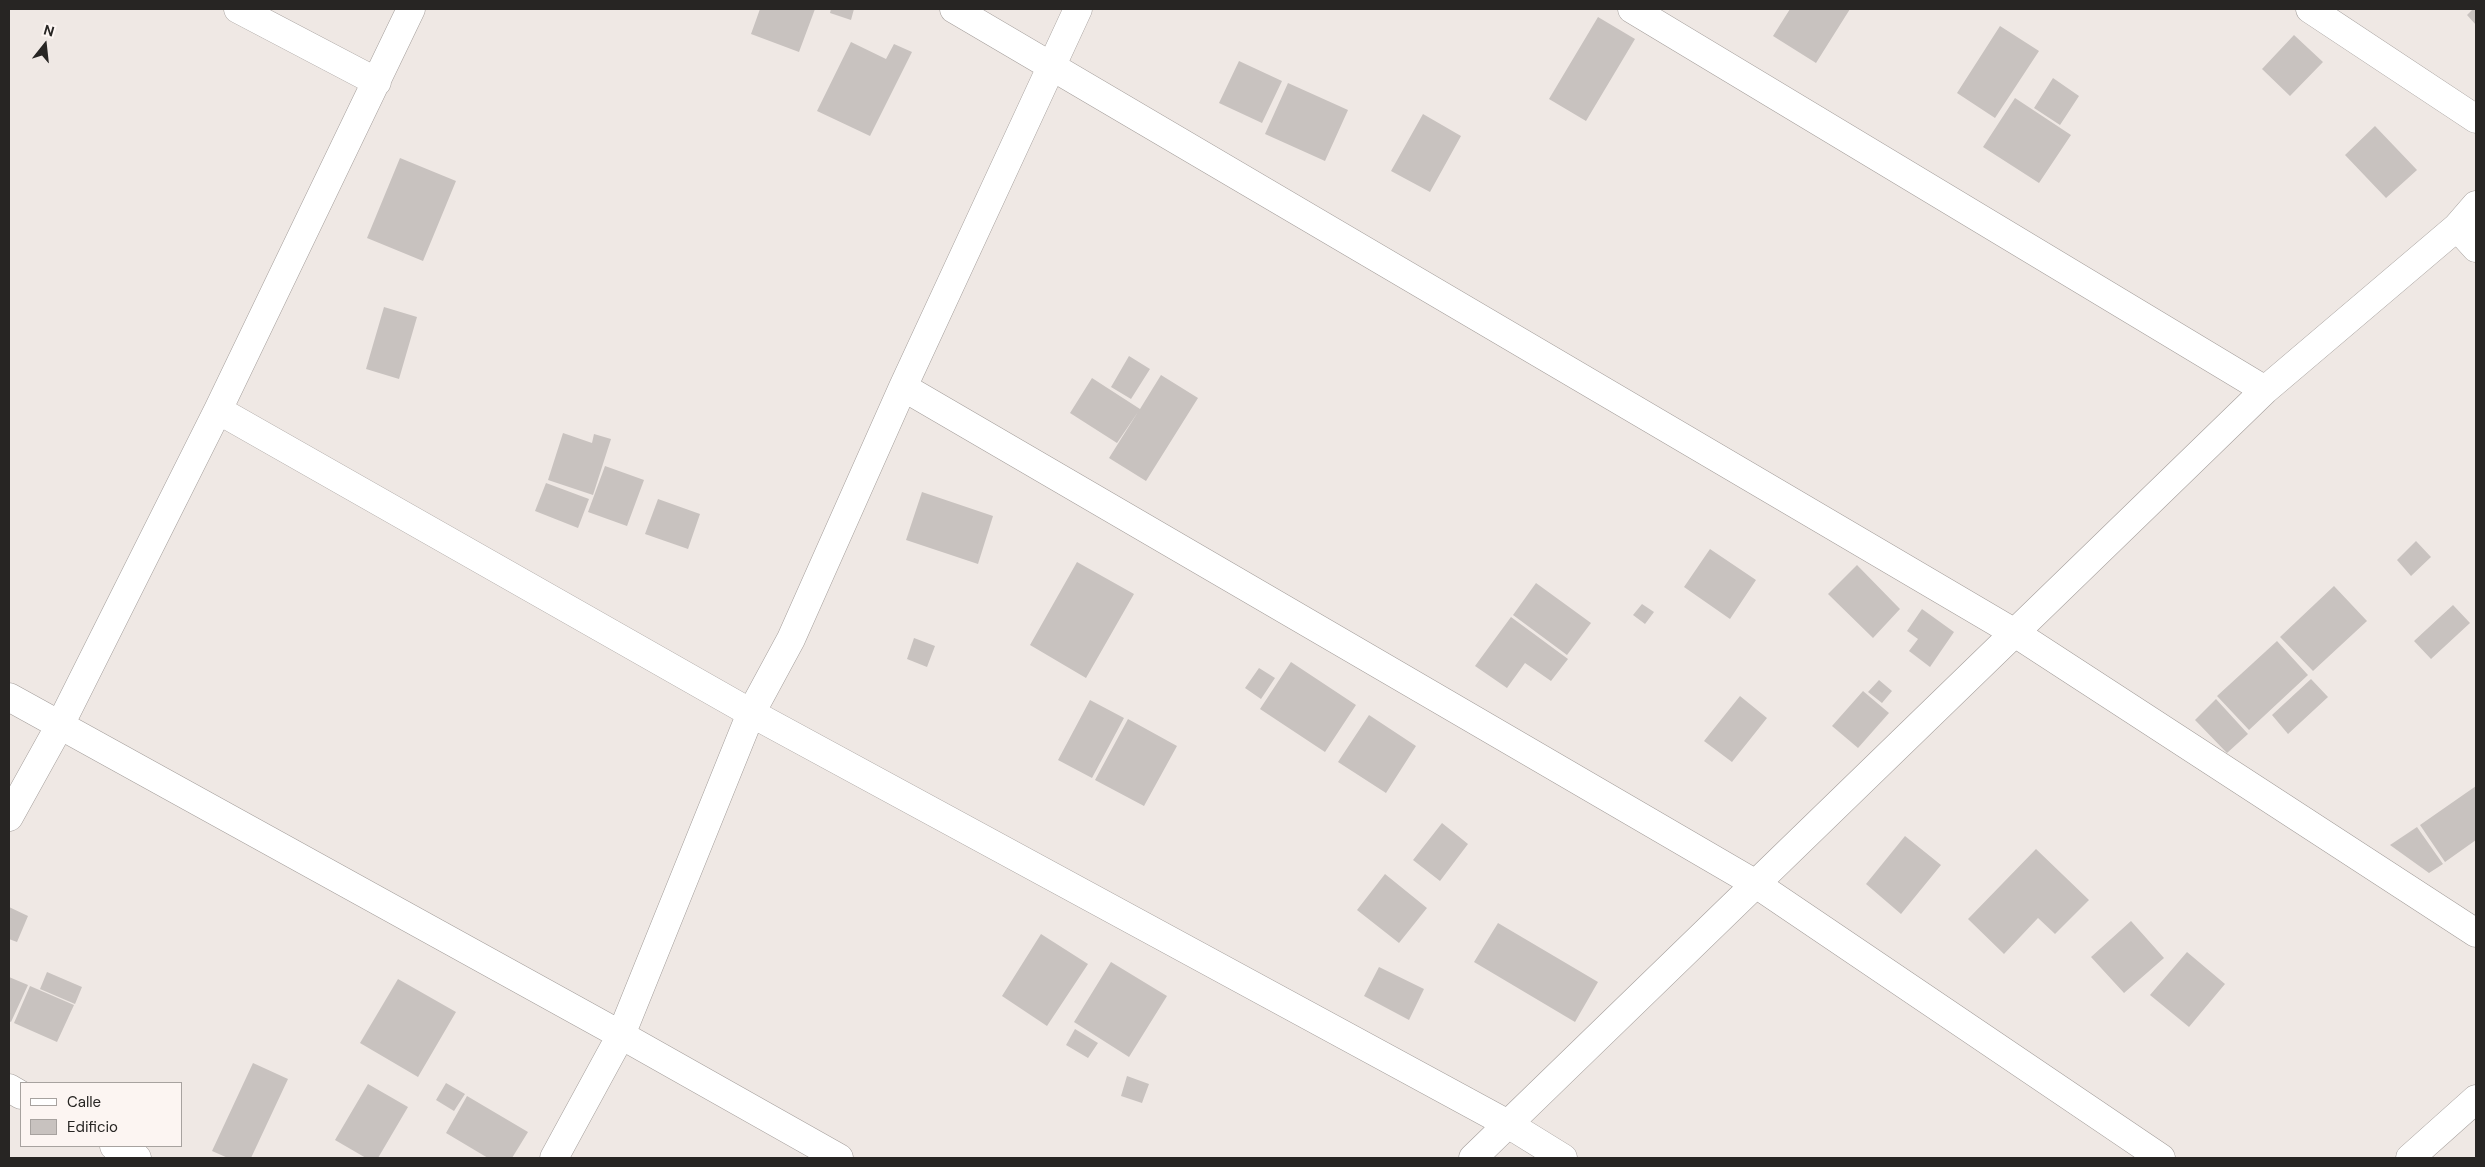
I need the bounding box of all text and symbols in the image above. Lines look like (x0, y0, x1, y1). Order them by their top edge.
north arrow (20, 20, 70, 70)
text: N (42, 21, 57, 41)
legend (20, 1082, 182, 1147)
text: Calle (67, 1092, 101, 1112)
text: Edificio (67, 1117, 118, 1137)

